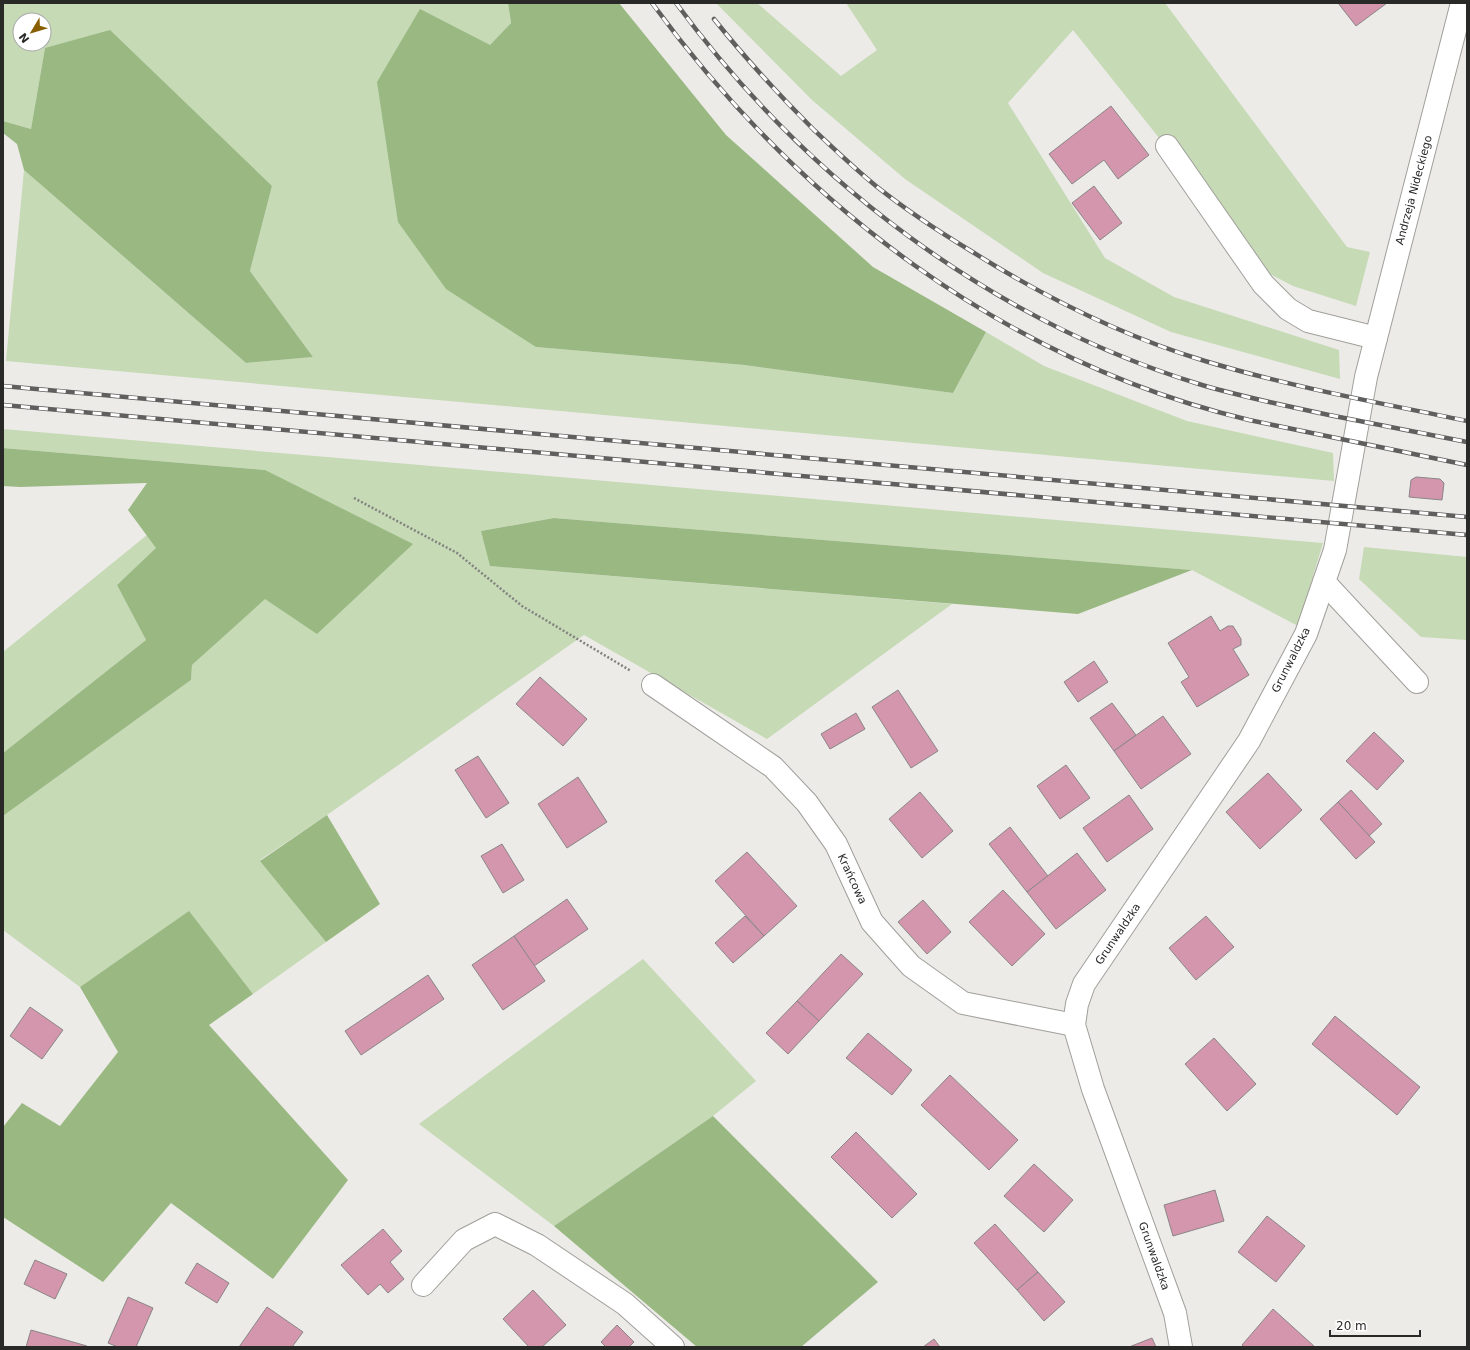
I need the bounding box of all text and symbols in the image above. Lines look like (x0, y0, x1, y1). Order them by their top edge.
north arrow (12, 12, 52, 52)
text: N (17, 30, 32, 45)
street label: Andrzeja Nideckiego (1393, 134, 1435, 246)
street label: Grunwaldzka (1269, 625, 1313, 695)
street label: Krańcowa (835, 852, 869, 906)
street label: Grunwaldzka (1093, 901, 1143, 967)
street label: Grunwaldzka (1136, 1220, 1172, 1292)
scale bar (1330, 1312, 1420, 1338)
text: 20 m (1336, 1319, 1367, 1333)

